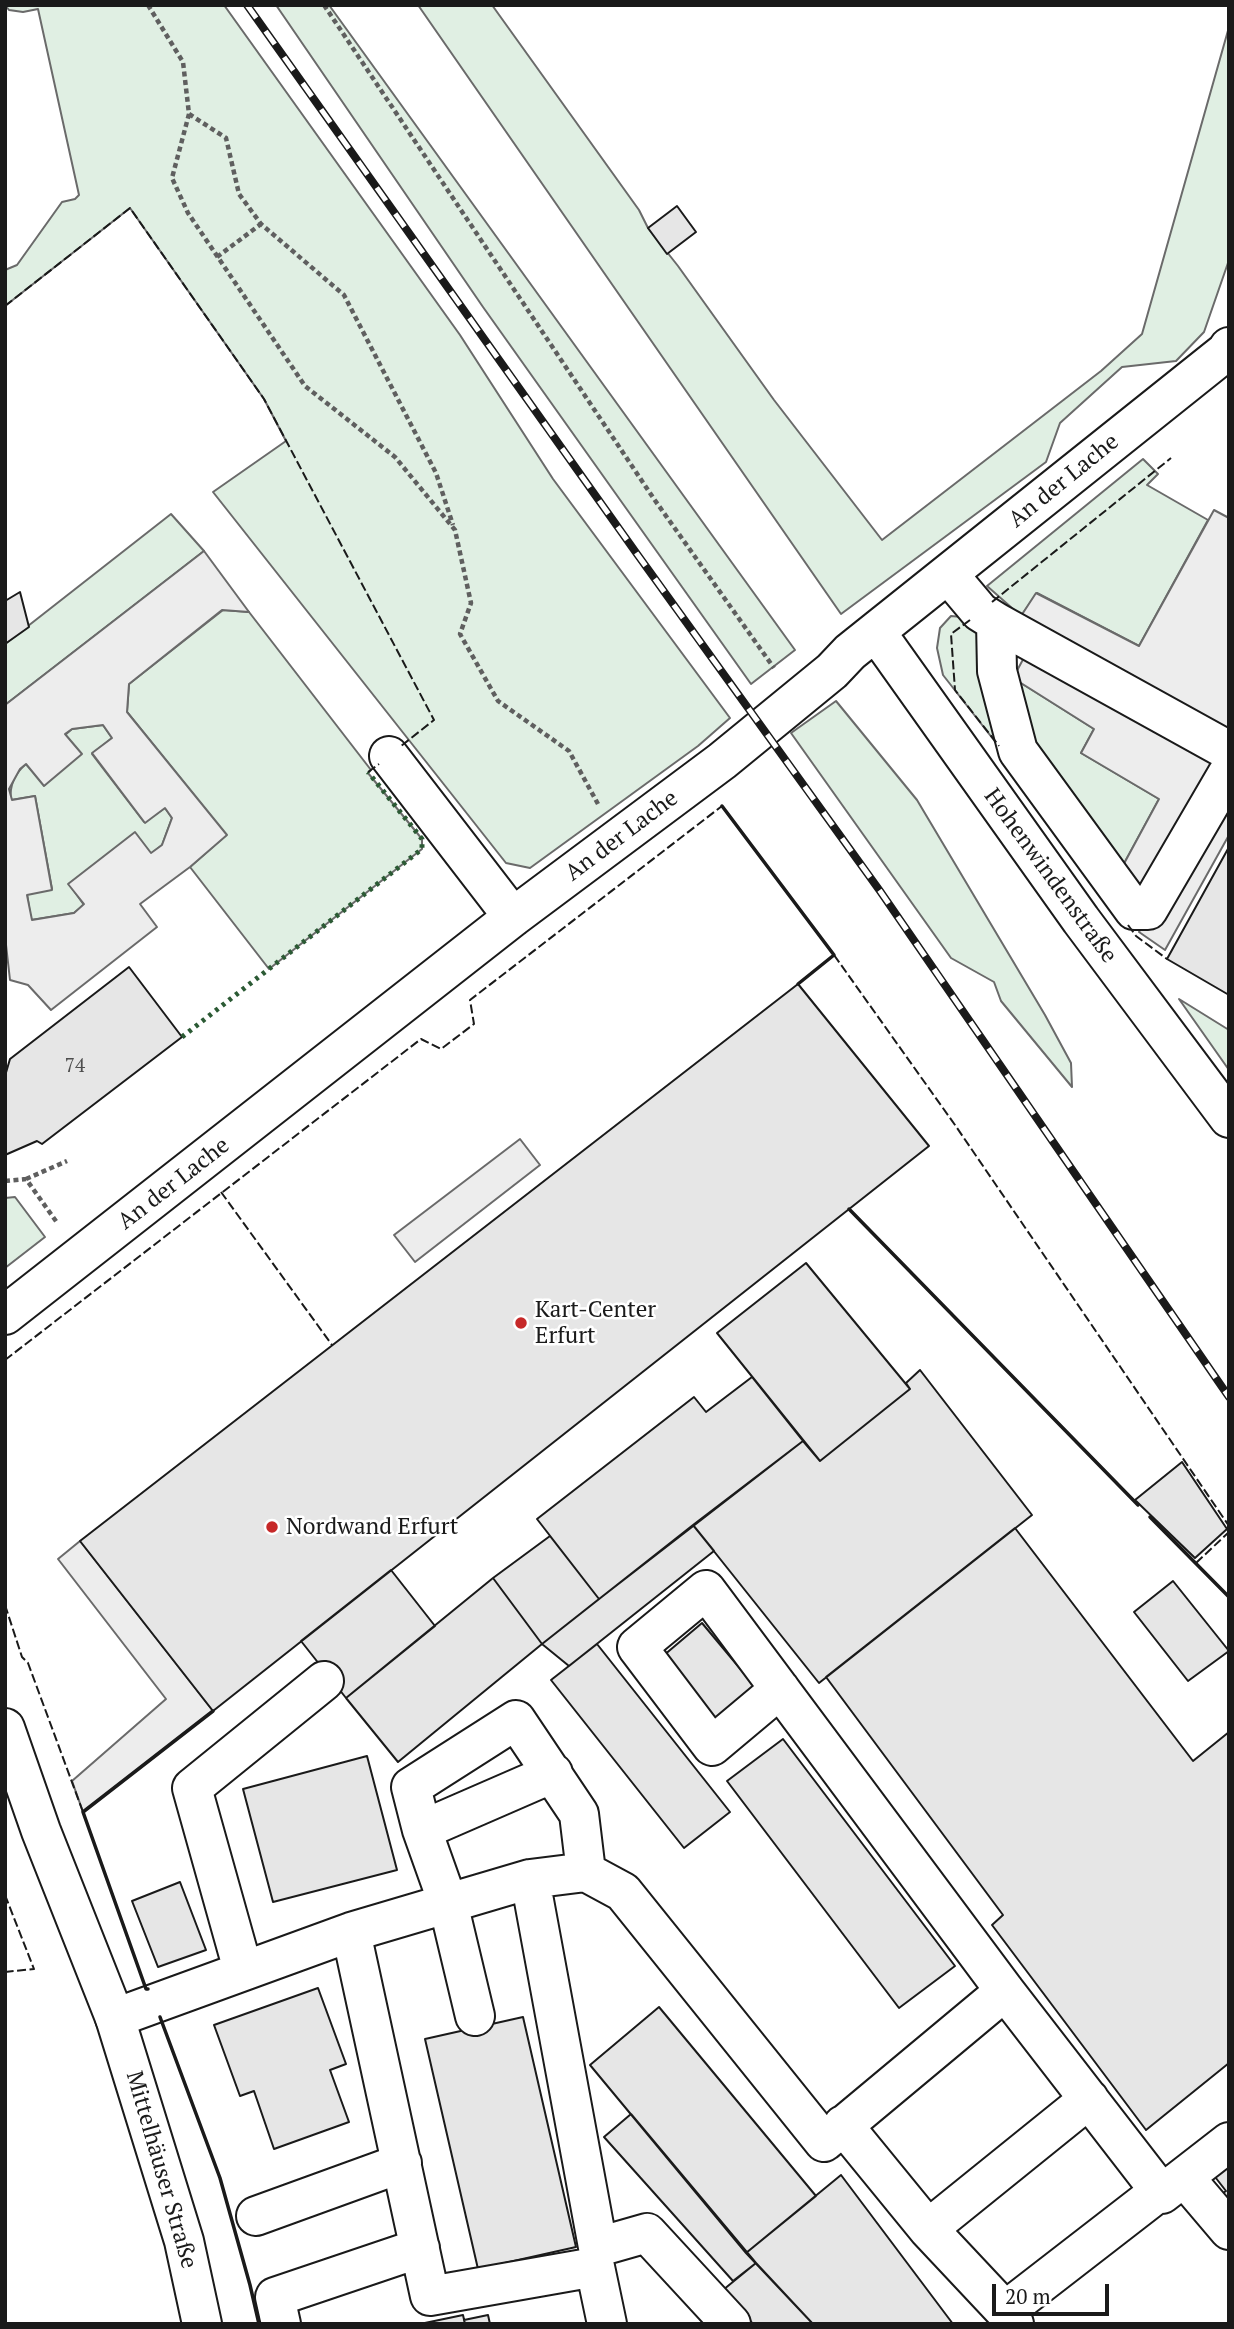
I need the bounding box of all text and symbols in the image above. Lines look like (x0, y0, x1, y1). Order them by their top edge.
street label: An der Lache (1003, 428, 1125, 534)
street label: Hohenwindenstraße (977, 783, 1123, 969)
street label: An der Lache (560, 785, 684, 887)
house number: 74 (65, 1056, 85, 1078)
street label: An der Lache (113, 1132, 235, 1236)
place label: Kart-Center Erfurt (535, 1296, 656, 1350)
marker: Kart-Center Erfurt (513, 1315, 529, 1331)
place label: Nordwand Erfurt (286, 1513, 458, 1541)
marker: Nordwand Erfurt (264, 1519, 280, 1535)
street label: Mittelhäuser Straße (120, 2068, 202, 2272)
scale bar (996, 2270, 1113, 2314)
text: 20 m (1005, 2282, 1051, 2310)

